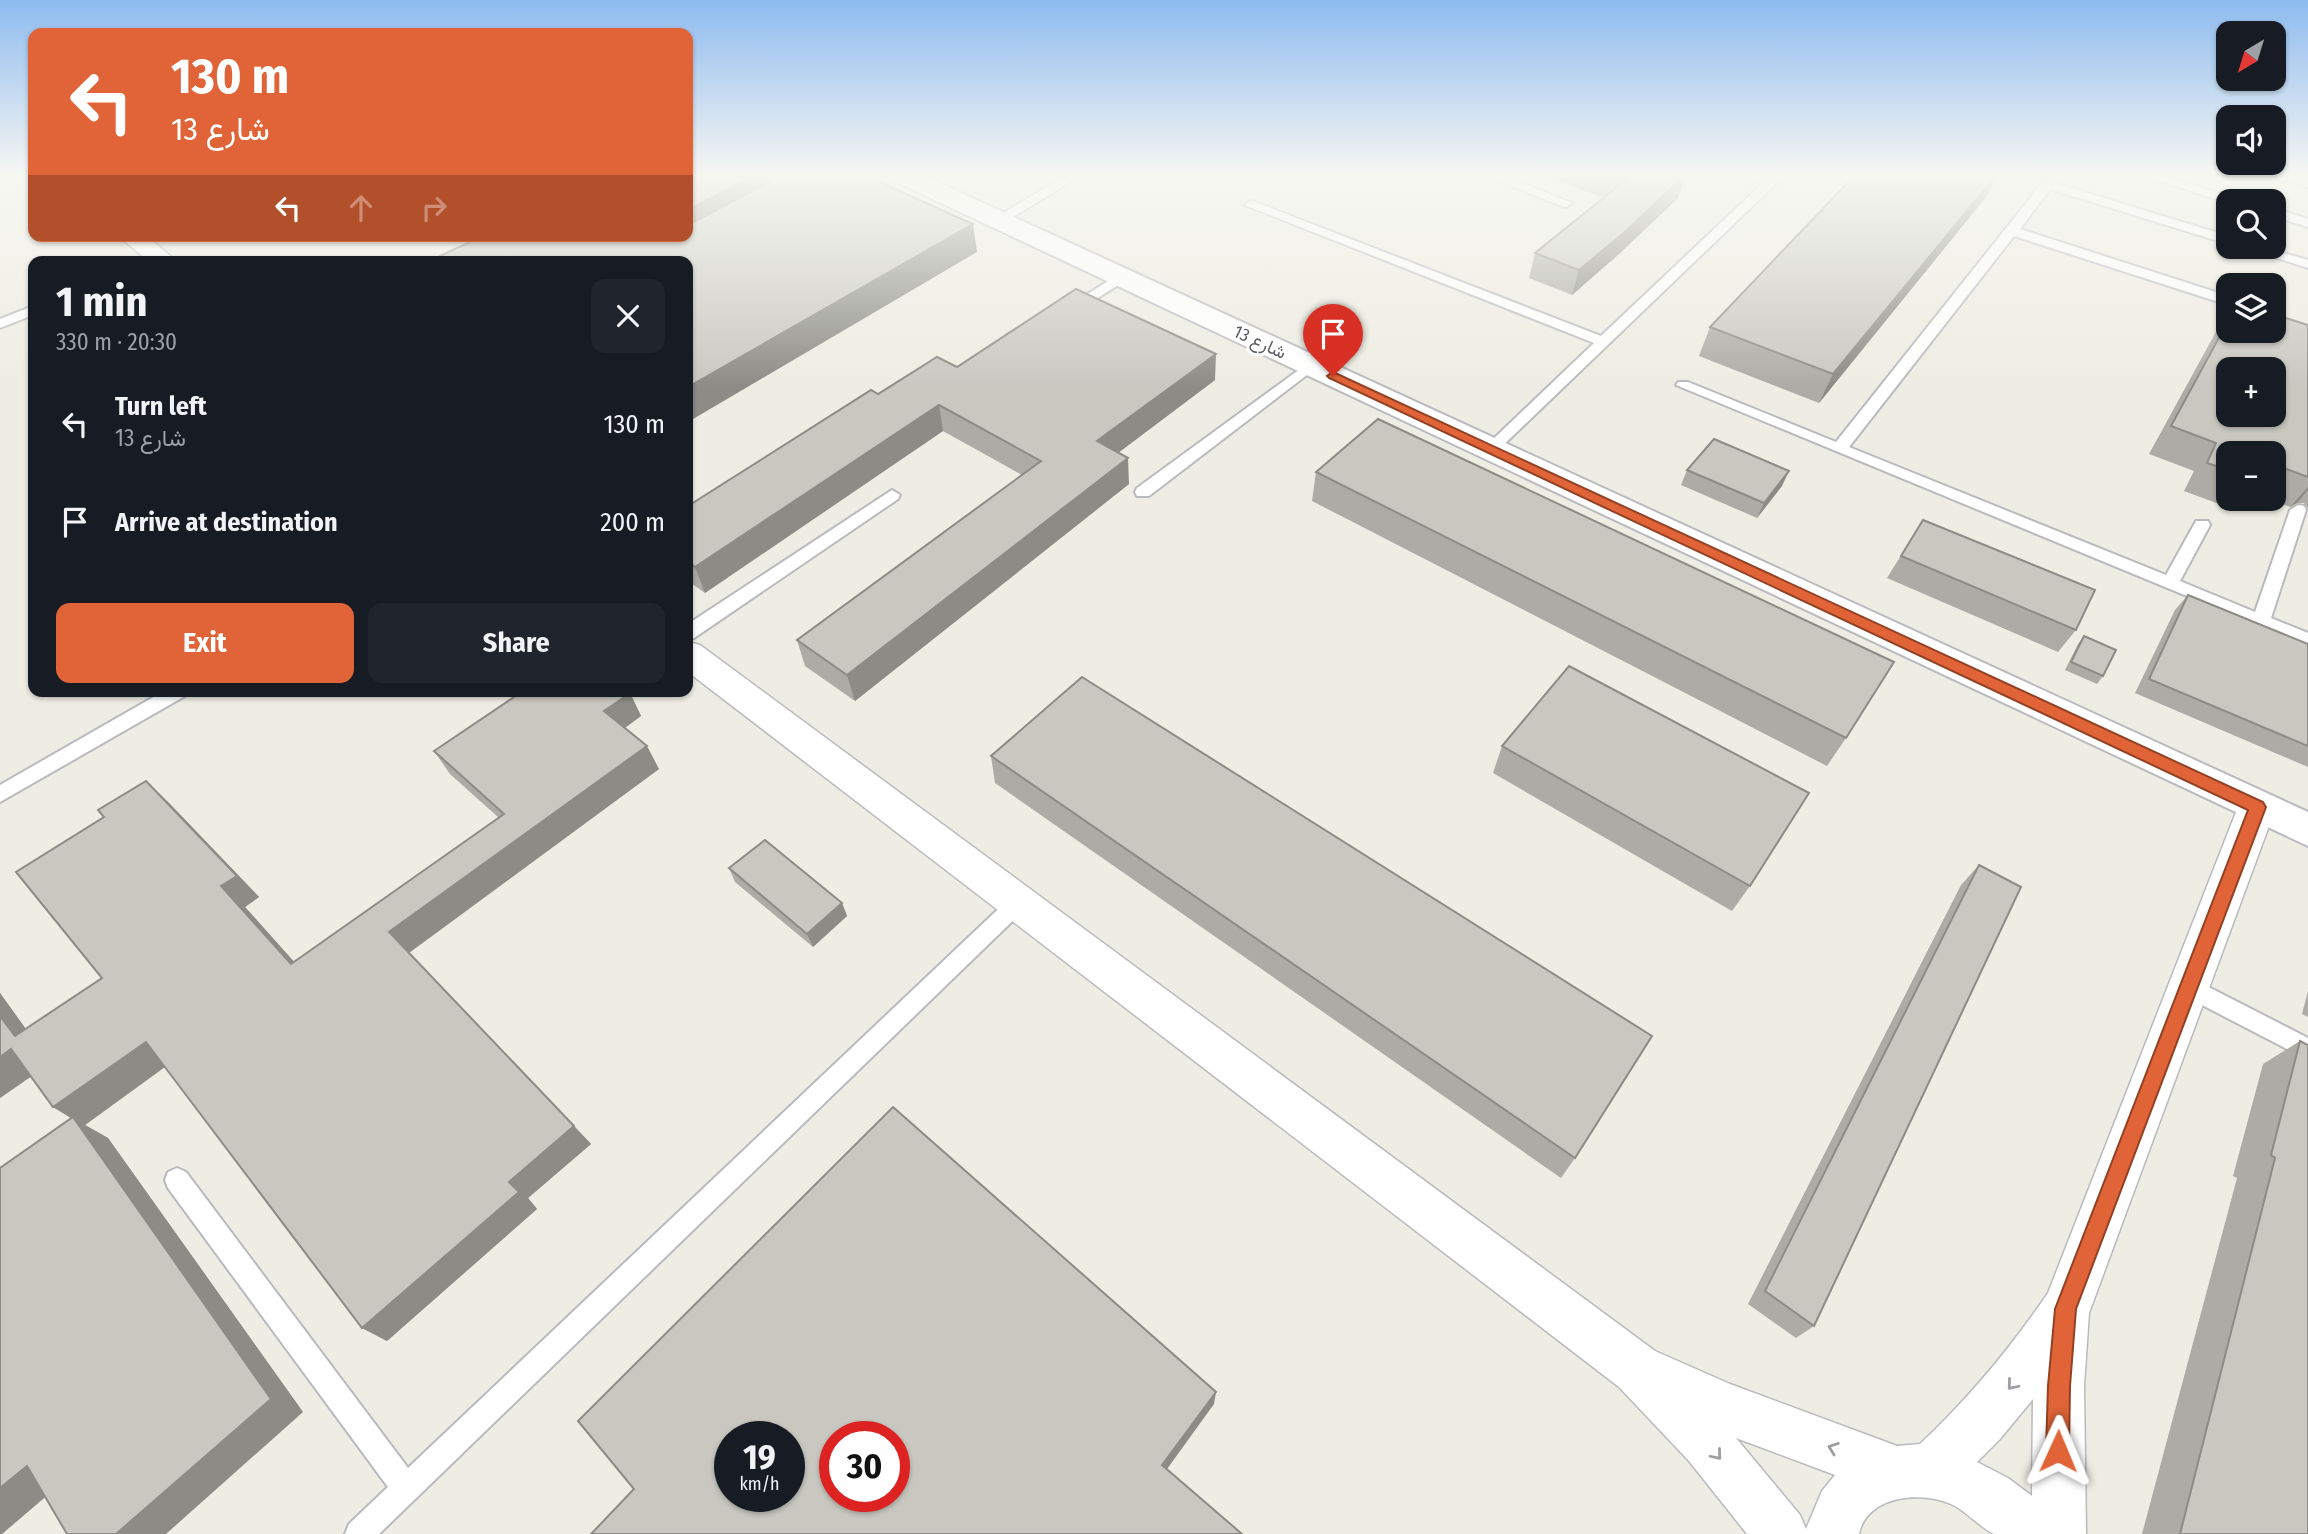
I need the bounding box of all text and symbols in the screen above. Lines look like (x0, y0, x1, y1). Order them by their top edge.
north arrow (2216, 21, 2286, 91)
map controls (2216, 21, 2286, 511)
text: 130 m (171, 47, 289, 106)
icon: left (56, 56, 147, 147)
button: sound (2216, 105, 2286, 175)
text: شارع 13 (171, 110, 270, 148)
icon: left (269, 189, 307, 227)
icon: ahead (342, 189, 380, 227)
icon: right (415, 189, 453, 227)
button: search (2216, 189, 2286, 259)
button: layers (2216, 273, 2286, 343)
text: 1 min (56, 277, 147, 327)
button: close (591, 279, 665, 353)
pin (1303, 304, 1363, 376)
icon: arrive (1314, 315, 1352, 353)
street label: شارع 13 (1230, 320, 1290, 365)
text: 330 m · 20:30 (56, 328, 177, 356)
button: + (2216, 357, 2286, 427)
text: Turn left (115, 391, 207, 422)
icon: left (56, 405, 94, 443)
text: 130 m (603, 409, 665, 440)
text: شارع 13 (115, 424, 186, 452)
button: − (2216, 441, 2286, 511)
icon: arrive (56, 503, 94, 541)
text: Arrive at destination (115, 507, 338, 538)
text: 200 m (600, 507, 665, 538)
button: Exit (56, 603, 354, 683)
button: Share (368, 603, 665, 683)
one-way arrow (2008, 1377, 2020, 1390)
position arrow (2021, 1414, 2095, 1488)
speed limit sign: 30 (819, 1421, 910, 1512)
text: 19 (743, 1436, 776, 1478)
one-way arrow (1828, 1442, 1840, 1456)
one-way arrow (1709, 1446, 1721, 1459)
text: km/h (739, 1473, 780, 1495)

